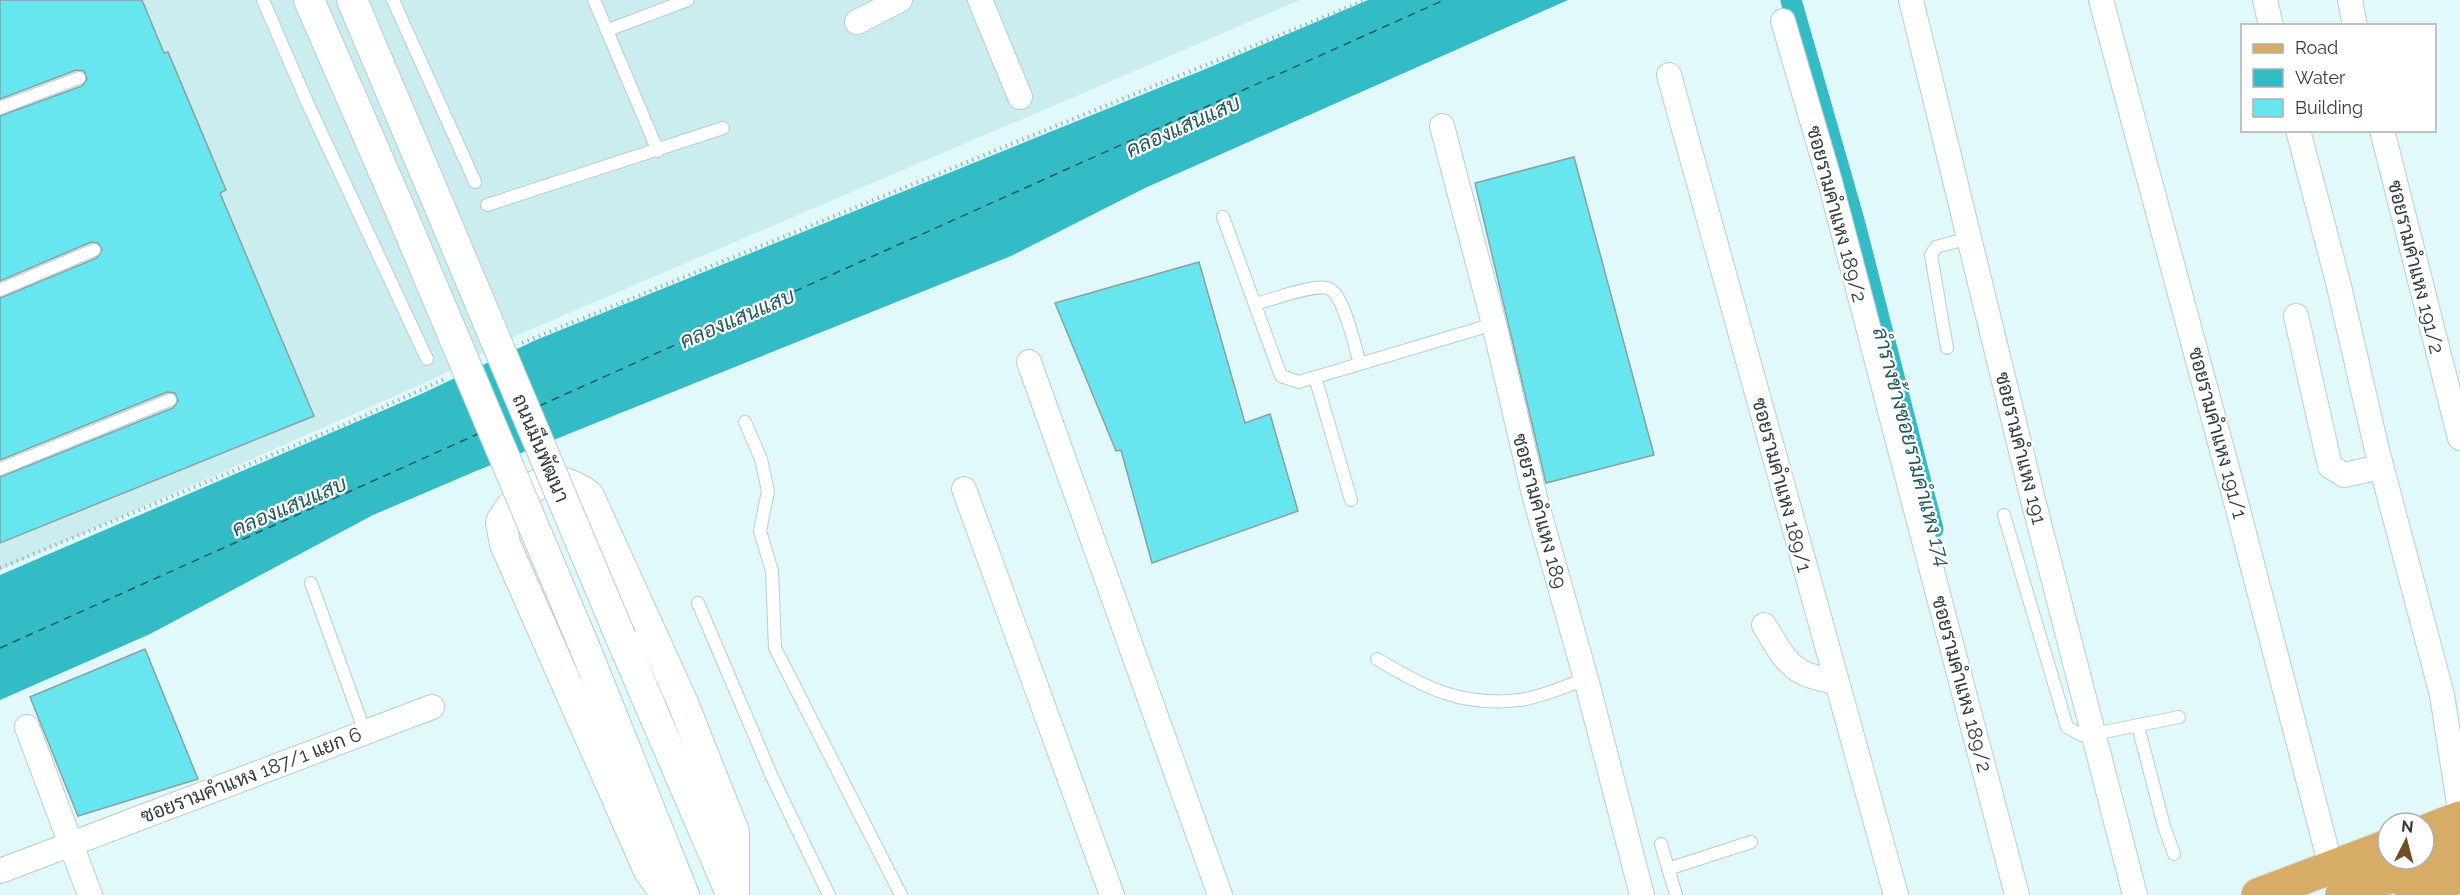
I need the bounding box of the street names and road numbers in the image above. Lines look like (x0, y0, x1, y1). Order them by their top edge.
street label: ซอยรามคำแหง 189/2 (1802, 123, 1872, 305)
street label: ซอยรามคำแหง 191/2 (2383, 178, 2449, 356)
street label: ซอยรามคำแหง 191/1 (2184, 345, 2253, 522)
street label: ซอยรามคำแหง 191 (1990, 369, 2052, 527)
street label: ถนนมีนพัฒนา (507, 390, 576, 506)
street label: ซอยรามคำแหง 189/1 (1747, 395, 1817, 575)
street label: ซอยรามคำแหง 189 (1508, 431, 1572, 591)
street label: ซอยรามคำแหง 189/2 (1927, 593, 1997, 775)
street label: ซอยรามคำแหง 187/1 แยก 6 (137, 722, 365, 828)

